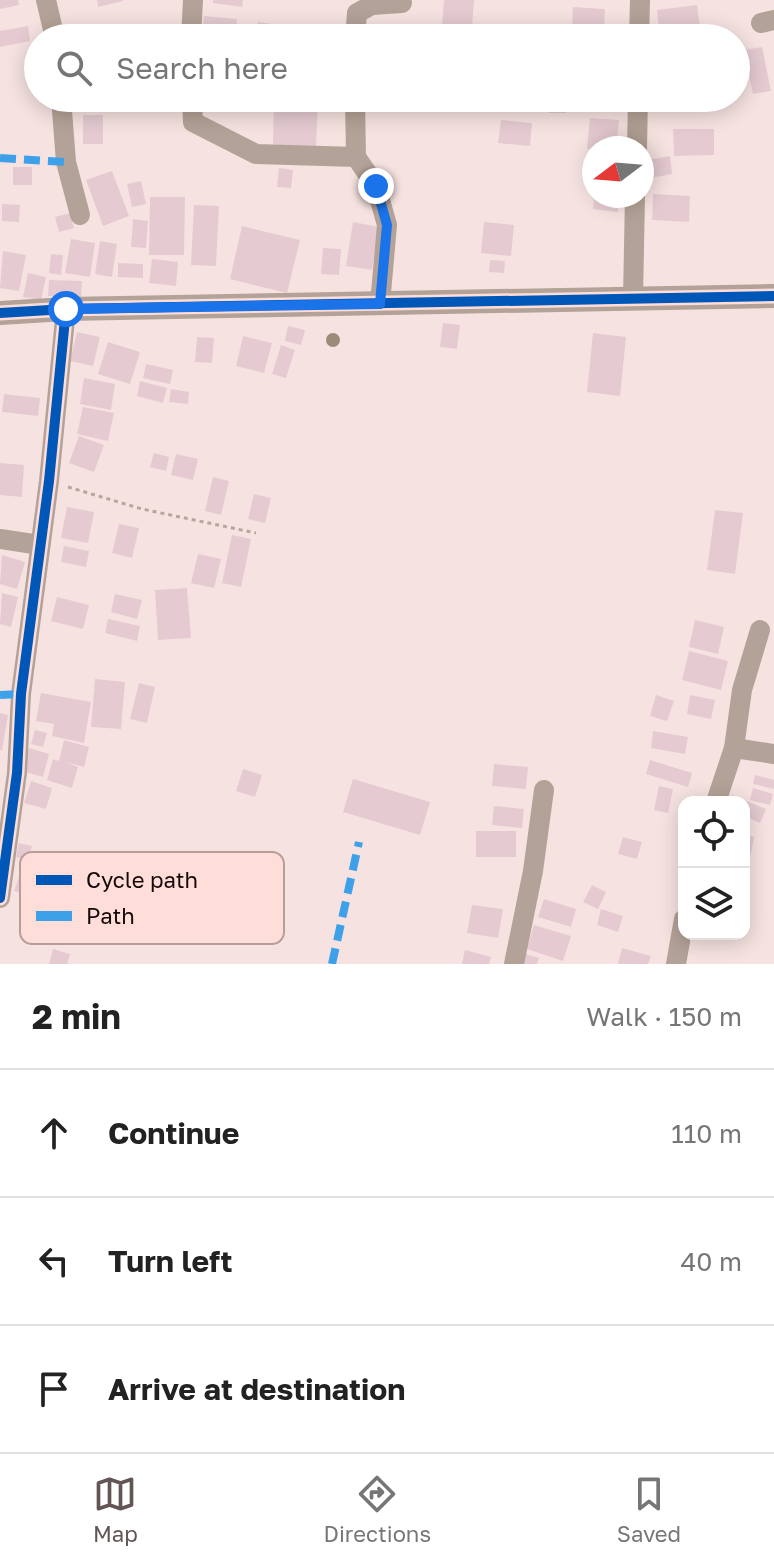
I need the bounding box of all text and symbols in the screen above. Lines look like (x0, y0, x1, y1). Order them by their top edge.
search box (24, 24, 750, 112)
icon: search (52, 46, 96, 90)
text: Search here (116, 50, 288, 86)
north arrow (582, 136, 654, 208)
route end (358, 168, 394, 204)
route start (48, 291, 84, 327)
map controls (678, 796, 750, 940)
button: locate (678, 796, 750, 868)
legend (20, 852, 284, 944)
text: Cycle path (86, 866, 198, 893)
button: layers (678, 868, 750, 940)
text: Path (86, 902, 135, 929)
text: 2 min (32, 996, 121, 1036)
text: Walk · 150 m (586, 1001, 742, 1032)
icon: ahead (32, 1111, 76, 1155)
text: Continue (108, 1115, 239, 1151)
text: 110 m (671, 1118, 742, 1149)
icon: left (32, 1239, 76, 1283)
text: Turn left (108, 1243, 233, 1279)
text: 40 m (681, 1246, 742, 1277)
icon: arrive (32, 1367, 76, 1411)
text: Arrive at destination (108, 1371, 405, 1407)
tab: Map (93, 1472, 138, 1547)
tab: Directions (324, 1472, 431, 1547)
tab: Saved (617, 1472, 681, 1547)

